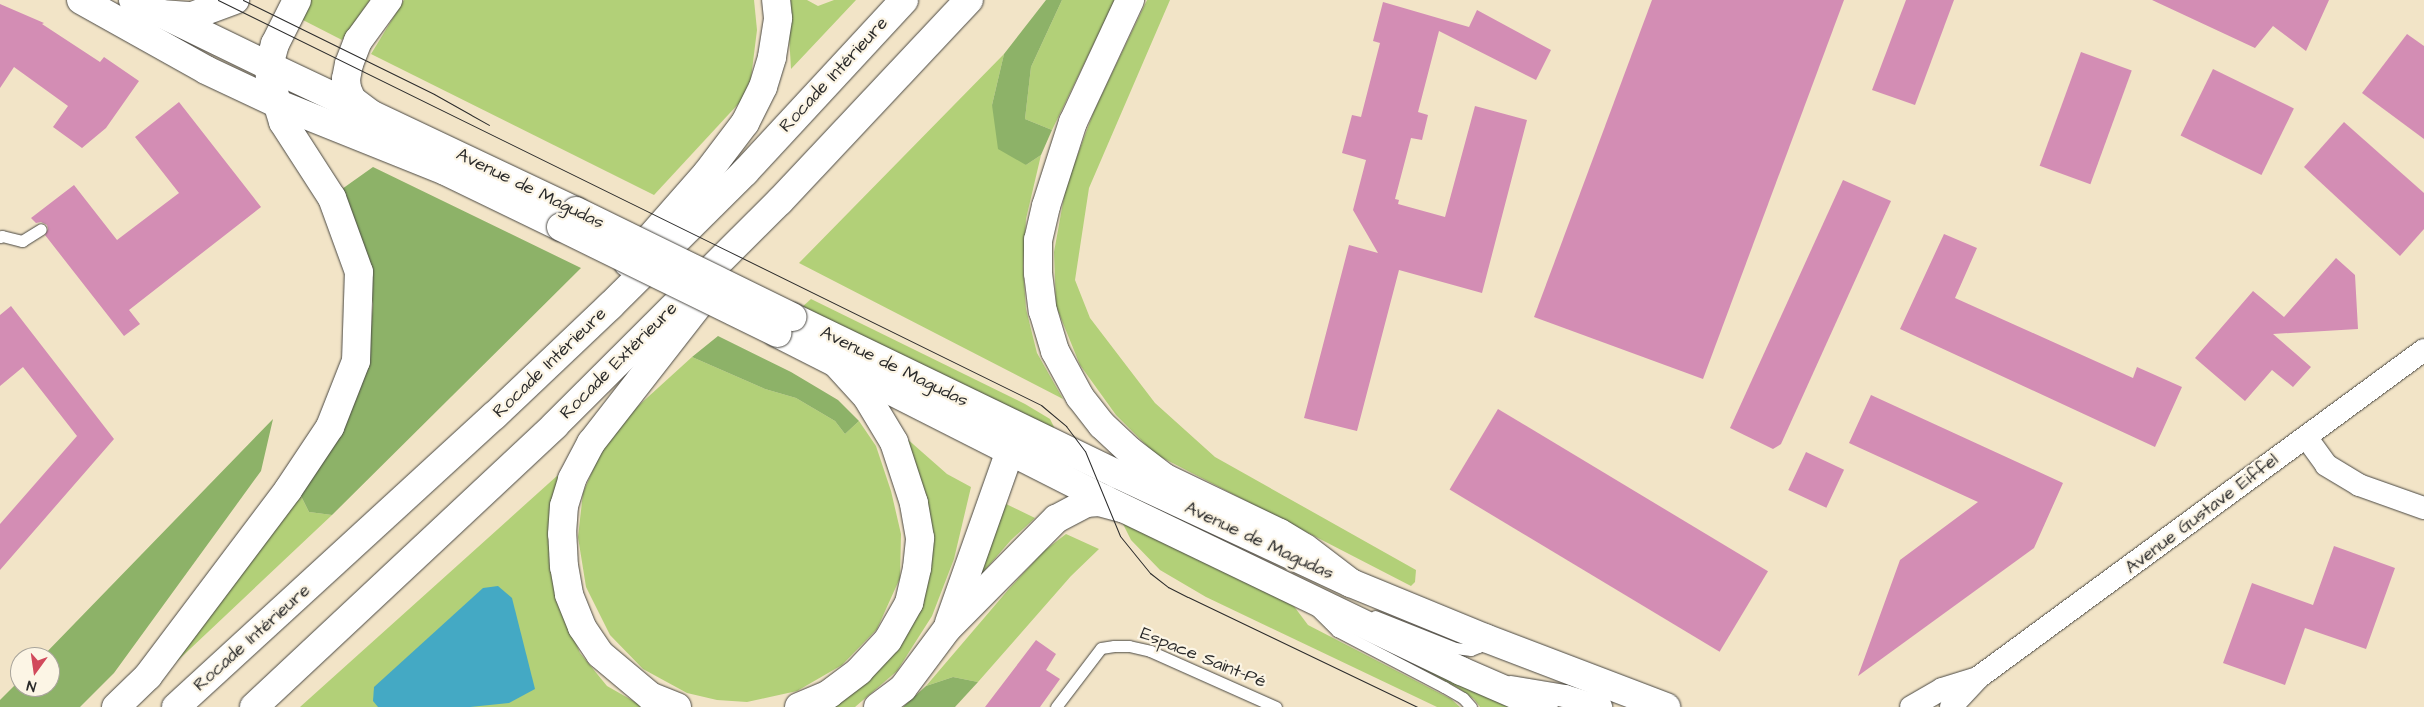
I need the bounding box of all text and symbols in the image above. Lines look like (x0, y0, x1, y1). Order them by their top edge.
street label: Rocade Intérieure (775, 13, 893, 137)
street label: Avenue de Magudas (453, 144, 607, 234)
street label: Rocade Extérieure (556, 298, 682, 424)
street label: Rocade Intérieure (489, 303, 611, 423)
street label: Avenue de Magudas (817, 322, 971, 412)
street label: Avenue Gustave Eiffel (2121, 449, 2283, 579)
street label: Avenue de Magudas (1181, 497, 1337, 585)
street label: Rocade Intérieure (189, 580, 315, 696)
street label: Espace Saint-Pé (1137, 623, 1269, 693)
north arrow (10, 647, 60, 697)
text: N (25, 675, 38, 696)

